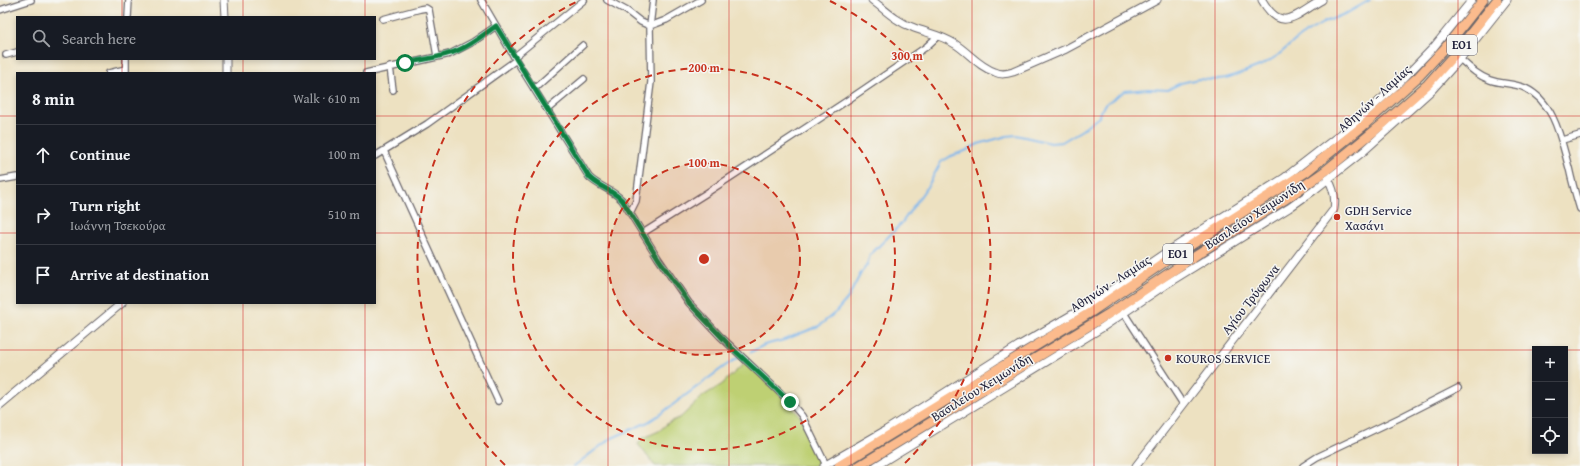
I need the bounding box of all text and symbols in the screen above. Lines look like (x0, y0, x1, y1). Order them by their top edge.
search box (16, 16, 376, 60)
icon: search (30, 27, 52, 49)
text: Search here (62, 28, 136, 49)
road number: ΕΟ1 (1447, 35, 1477, 55)
text: 300 m (891, 47, 924, 64)
route start (396, 54, 414, 72)
text: 200 m (688, 59, 721, 76)
street label: Αθηνών - Λαμίας (1333, 60, 1416, 137)
text: 8 min (32, 86, 74, 111)
text: Walk · 610 m (293, 89, 360, 108)
icon: ahead (32, 144, 54, 166)
text: Continue (70, 144, 131, 165)
text: 100 m (328, 145, 360, 164)
text: 100 m (688, 154, 721, 171)
street label: Βασιλείου Χειμωνίδη (1201, 175, 1308, 254)
text: Turn right (70, 195, 141, 216)
place label: GDH Service Χασάνι (1345, 201, 1412, 235)
icon: right (32, 204, 54, 226)
text: 510 m (328, 205, 360, 224)
marker: GDH Service Χασάνι (1332, 212, 1342, 222)
text: Ιωάννη Τσεκούρα (70, 216, 166, 235)
road number: ΕΟ1 (1163, 244, 1193, 264)
street label: Αθηνών - Λαμίας (1066, 250, 1155, 317)
centre of rings (697, 252, 711, 266)
street label: Αγίου Τρύφωνα (1217, 260, 1284, 339)
icon: arrive (32, 264, 54, 286)
text: Arrive at destination (70, 264, 209, 285)
map controls (1532, 346, 1568, 454)
button: + (1532, 346, 1568, 382)
street label: Βασιλείου Χειμωνίδη (927, 349, 1035, 426)
place label: KOUROS SERVICE (1176, 349, 1271, 368)
marker: KOUROS SERVICE (1163, 353, 1173, 363)
button: − (1532, 382, 1568, 418)
route end (781, 393, 799, 411)
button: locate (1532, 418, 1568, 454)

